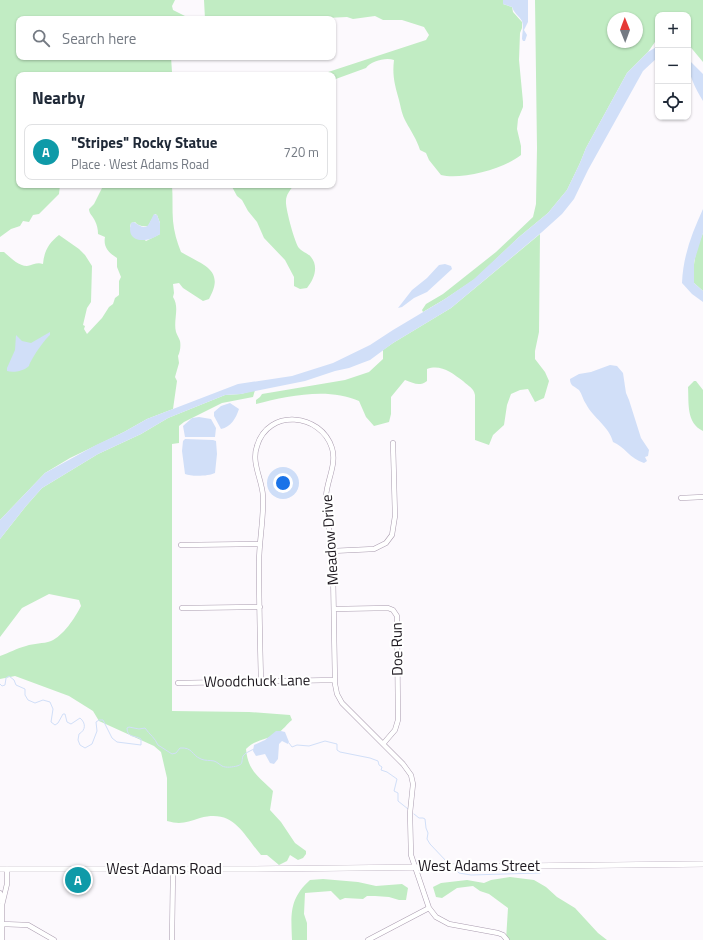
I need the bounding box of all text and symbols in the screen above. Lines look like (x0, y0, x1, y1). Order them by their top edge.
north arrow (607, 12, 643, 48)
map controls (655, 12, 691, 120)
button: + (655, 12, 691, 48)
search box (16, 16, 336, 60)
icon: search (30, 27, 52, 49)
text: Search here (62, 27, 136, 50)
button: − (655, 48, 691, 84)
button: locate (655, 84, 691, 120)
text: Nearby (32, 85, 85, 111)
text: "Stripes" Rocky Statue (71, 131, 218, 154)
text: A (42, 142, 50, 162)
text: 720 m (283, 142, 319, 162)
text: Place · West Adams Road (71, 154, 209, 174)
your location (273, 473, 293, 493)
street label: Meadow Drive (315, 494, 344, 586)
street label: Doe Run (385, 622, 408, 676)
street label: Woodchuck Lane (203, 668, 311, 693)
street label: West Adams Street (418, 854, 541, 877)
street label: West Adams Road (106, 857, 222, 880)
pin: A (65, 865, 91, 895)

